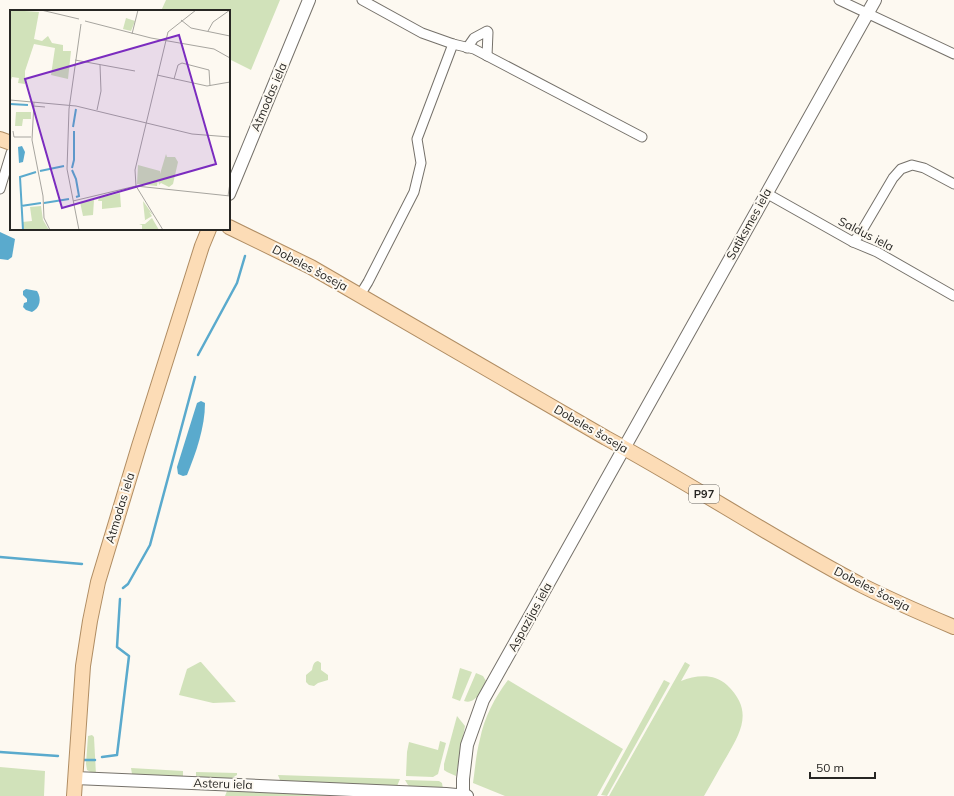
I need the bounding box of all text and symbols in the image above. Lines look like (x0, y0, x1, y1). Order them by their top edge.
inset map (10, 10, 230, 230)
street label: Atmodas iela (247, 60, 290, 133)
street label: Satiksmes iela (723, 185, 774, 262)
street label: Saldus iela (836, 213, 896, 254)
street label: Dobeles šoseja (270, 241, 351, 294)
street label: Dobeles šoseja (551, 401, 631, 456)
street label: Atmodas iela (102, 471, 137, 545)
road number: P97 (689, 485, 719, 503)
street label: Dobeles šoseja (832, 563, 913, 614)
street label: Aspazijas iela (504, 580, 555, 654)
scale bar (810, 754, 875, 780)
text: 50 m (816, 760, 844, 775)
street label: Asteru iela (193, 775, 253, 792)

